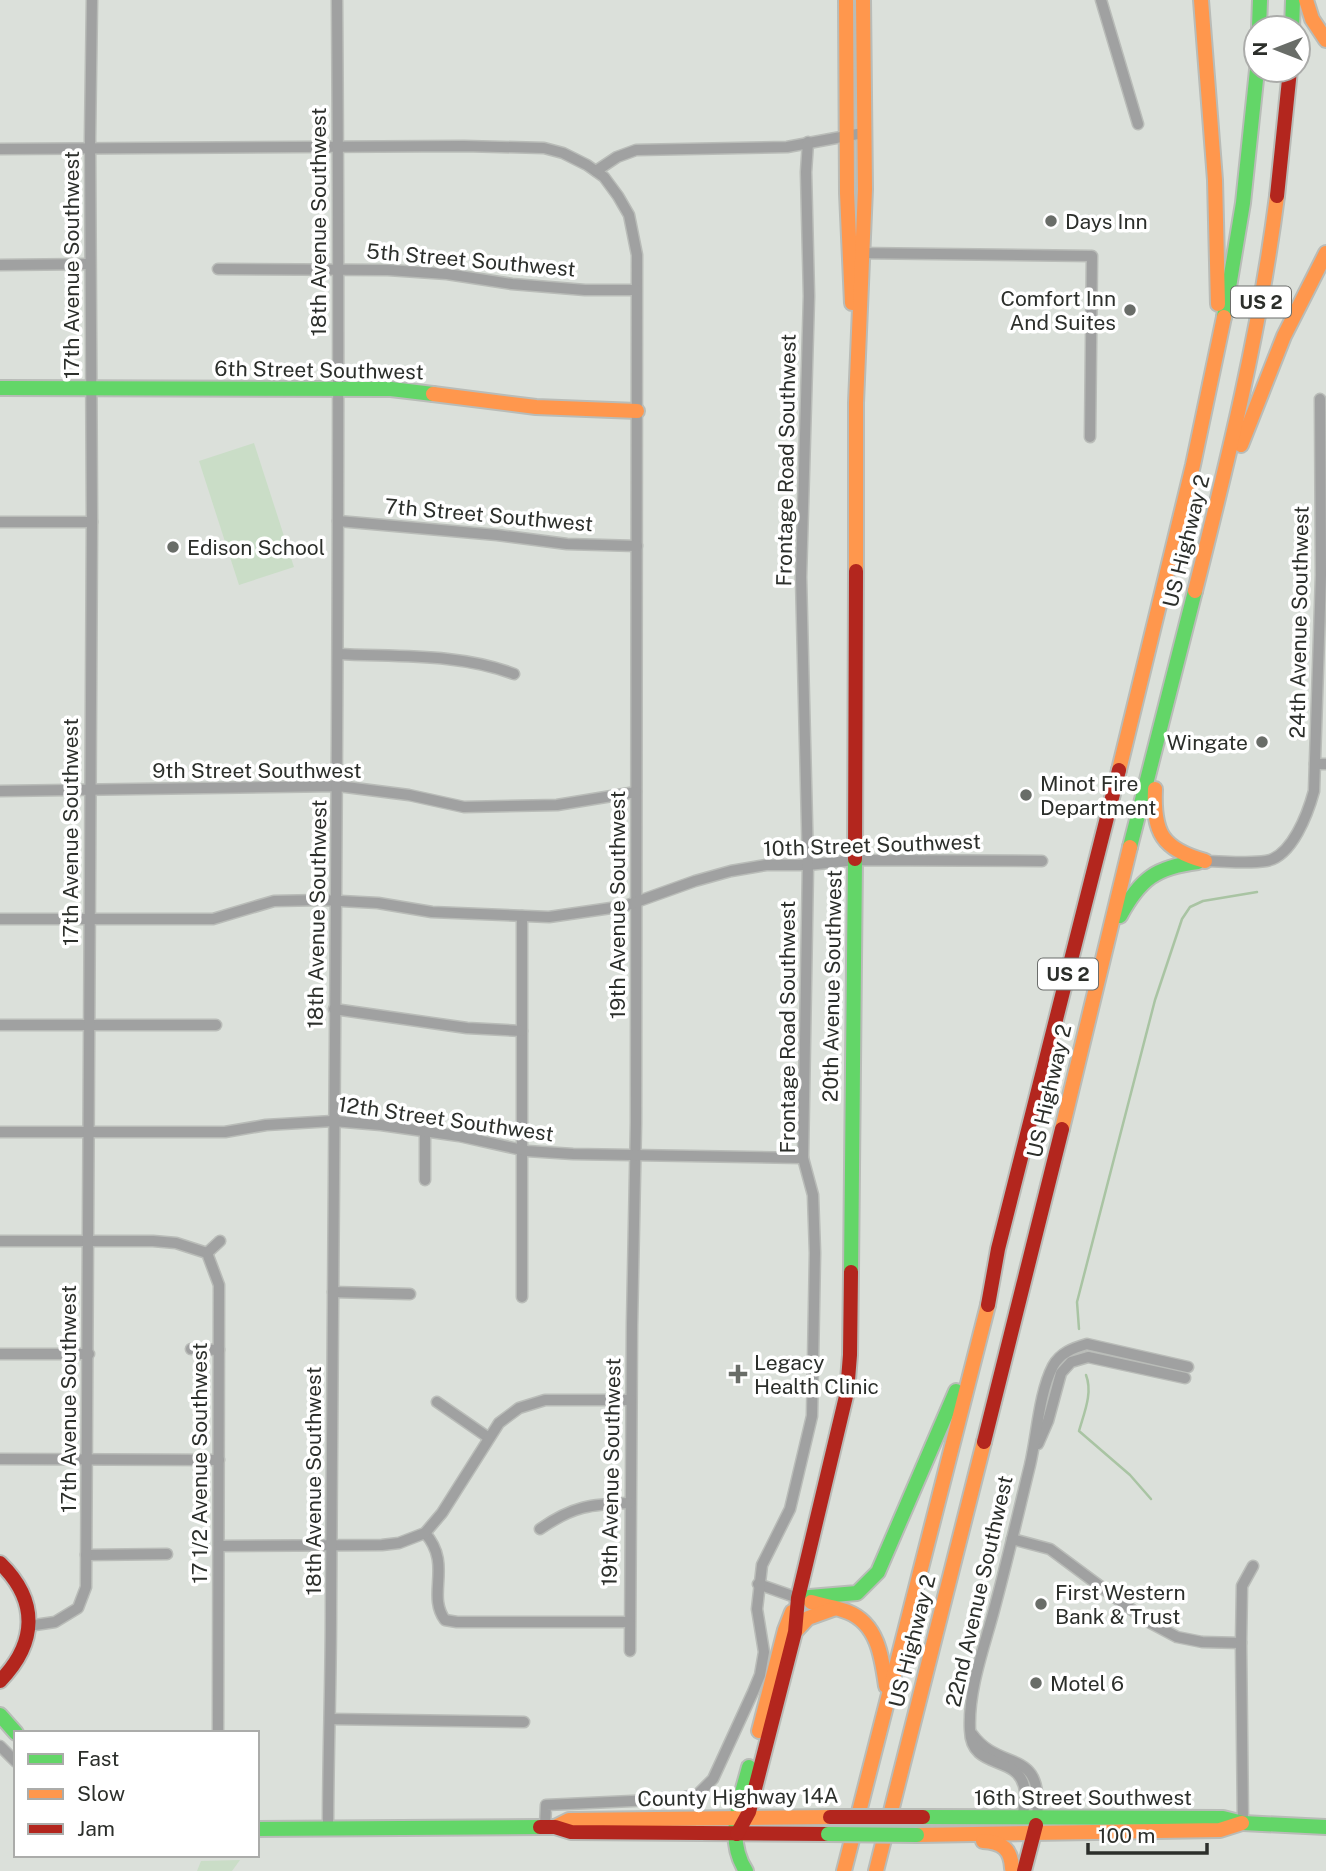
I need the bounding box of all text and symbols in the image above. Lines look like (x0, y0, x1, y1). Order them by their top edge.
north arrow (1242, 14, 1312, 84)
text: N (1249, 42, 1271, 56)
street label: 18th Avenue Southwest (306, 107, 331, 337)
street label: 17th Avenue Southwest (59, 151, 84, 379)
place label: Days Inn (1065, 209, 1148, 234)
marker: Days Inn (1043, 213, 1059, 229)
street label: 5th Street Southwest (365, 238, 577, 282)
place label: Comfort Inn And Suites (1000, 286, 1116, 335)
road number: US 2 (1231, 286, 1291, 318)
marker: Comfort Inn And Suites (1122, 302, 1138, 318)
street label: Frontage Road Southwest (771, 333, 801, 587)
street label: 6th Street Southwest (214, 356, 424, 384)
street label: US Highway 2 (1157, 472, 1215, 610)
street label: 7th Street Southwest (384, 493, 594, 537)
street label: 24th Avenue Southwest (1284, 505, 1314, 739)
place label: Edison School (187, 535, 325, 560)
marker: Edison School (165, 539, 181, 555)
street label: 17th Avenue Southwest (58, 718, 83, 946)
place label: Wingate (1167, 730, 1248, 755)
marker: Wingate (1254, 734, 1270, 750)
street label: 9th Street Southwest (152, 758, 362, 783)
place label: Minot Fire Department (1040, 771, 1156, 820)
marker: Minot Fire Department (1018, 787, 1034, 803)
street label: 19th Avenue Southwest (605, 791, 630, 1019)
street label: 18th Avenue Southwest (303, 799, 331, 1029)
street label: 10th Street Southwest (763, 829, 981, 861)
street label: 20th Avenue Southwest (817, 870, 847, 1102)
street label: Frontage Road Southwest (775, 901, 800, 1153)
road number: US 2 (1038, 958, 1098, 990)
street label: US Highway 2 (1022, 1022, 1076, 1160)
street label: 12th Street Southwest (337, 1091, 555, 1147)
street label: 17th Avenue Southwest (56, 1285, 81, 1513)
street label: 17 1/2 Avenue Southwest (187, 1342, 212, 1584)
place label: Legacy Health Clinic (754, 1350, 879, 1399)
street label: 19th Avenue Southwest (597, 1357, 625, 1587)
marker: Legacy Health Clinic (728, 1364, 748, 1384)
street label: 18th Avenue Southwest (301, 1366, 326, 1596)
street label: 22nd Avenue Southwest (940, 1473, 1018, 1709)
street label: US Highway 2 (883, 1572, 941, 1710)
place label: First Western Bank & Trust (1055, 1580, 1186, 1629)
marker: First Western Bank & Trust (1033, 1596, 1049, 1612)
place label: Motel 6 (1050, 1671, 1124, 1696)
marker: Motel 6 (1028, 1675, 1044, 1691)
legend (14, 1731, 259, 1857)
text: Fast (77, 1746, 119, 1771)
text: Slow (77, 1781, 125, 1806)
street label: County Highway 14A (637, 1783, 839, 1811)
street label: 16th Street Southwest (974, 1785, 1192, 1810)
scale bar (1088, 1812, 1207, 1856)
text: Jam (77, 1816, 115, 1841)
text: 100 m (1098, 1823, 1155, 1848)

